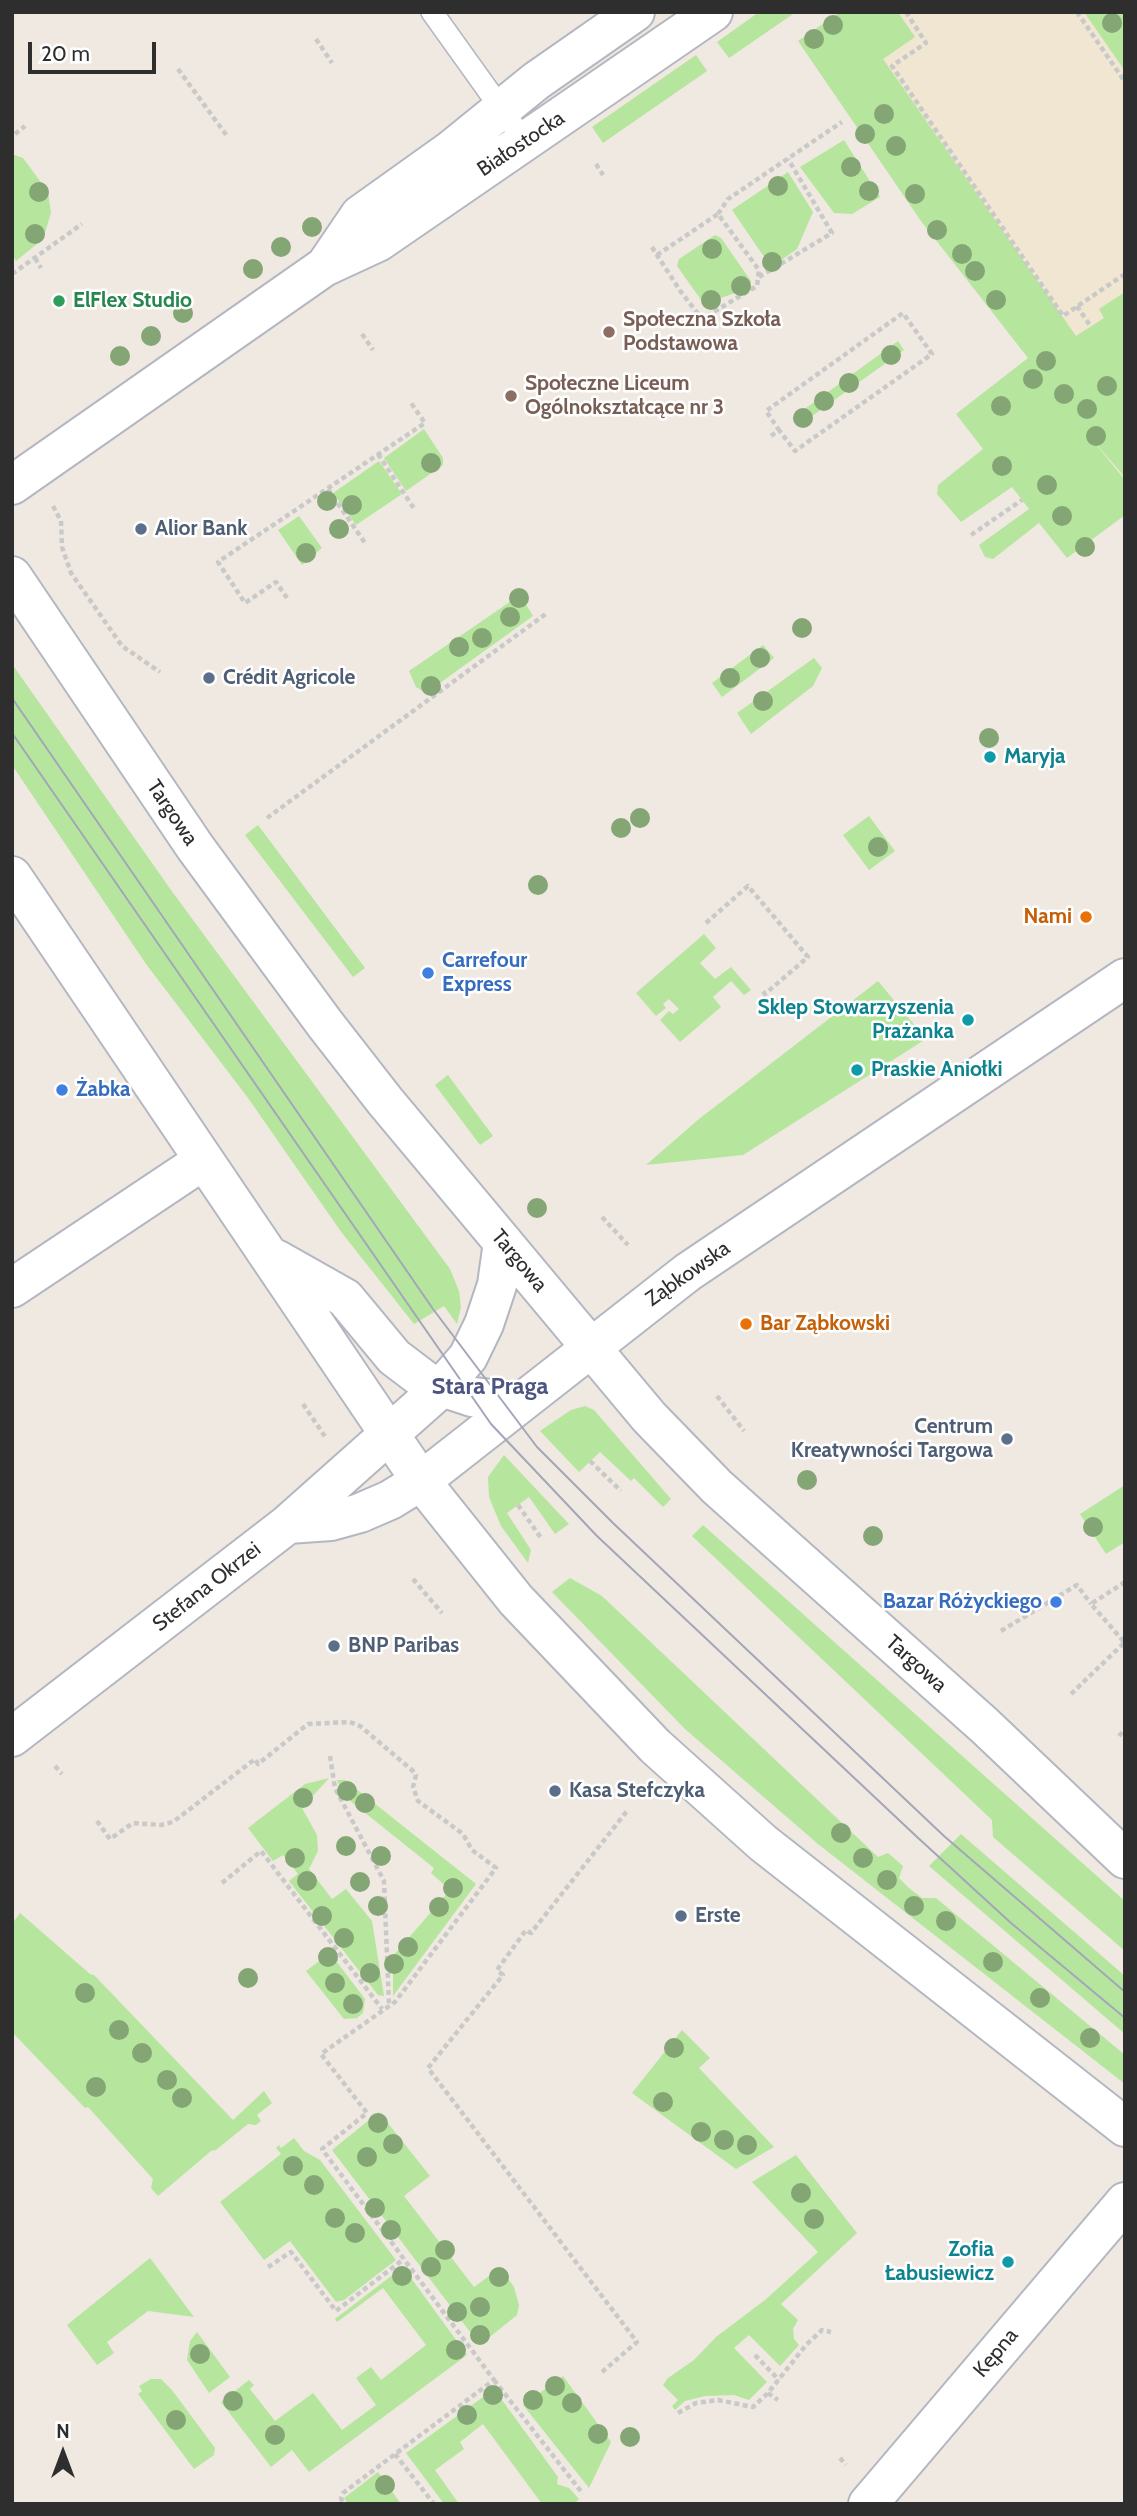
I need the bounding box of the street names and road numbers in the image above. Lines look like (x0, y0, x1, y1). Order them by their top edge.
street label: Białostocka (473, 106, 569, 182)
street label: Targowa (141, 775, 203, 851)
street label: Targowa (486, 1225, 552, 1297)
street label: Ząbkowska (641, 1236, 735, 1312)
street label: Stefana Okrzei (148, 1537, 266, 1637)
street label: Targowa (880, 1630, 952, 1698)
street label: Kępna (968, 2323, 1024, 2383)

